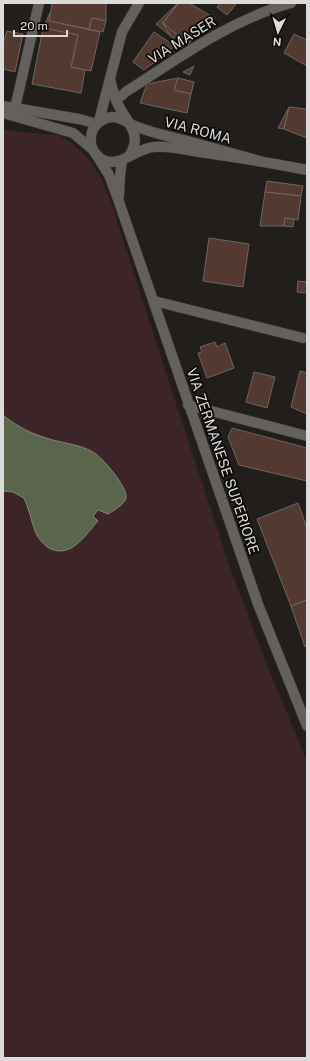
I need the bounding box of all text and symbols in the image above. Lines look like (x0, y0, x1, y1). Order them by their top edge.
scale bar (14, 12, 67, 38)
north arrow (258, 12, 298, 52)
street label: VIA MASER (145, 13, 219, 67)
text: 20 m (20, 19, 48, 33)
text: N (272, 36, 282, 48)
street label: VIA ROMA (163, 113, 233, 147)
street label: VIA ZERMANESE SUPERIORE (184, 366, 262, 556)

